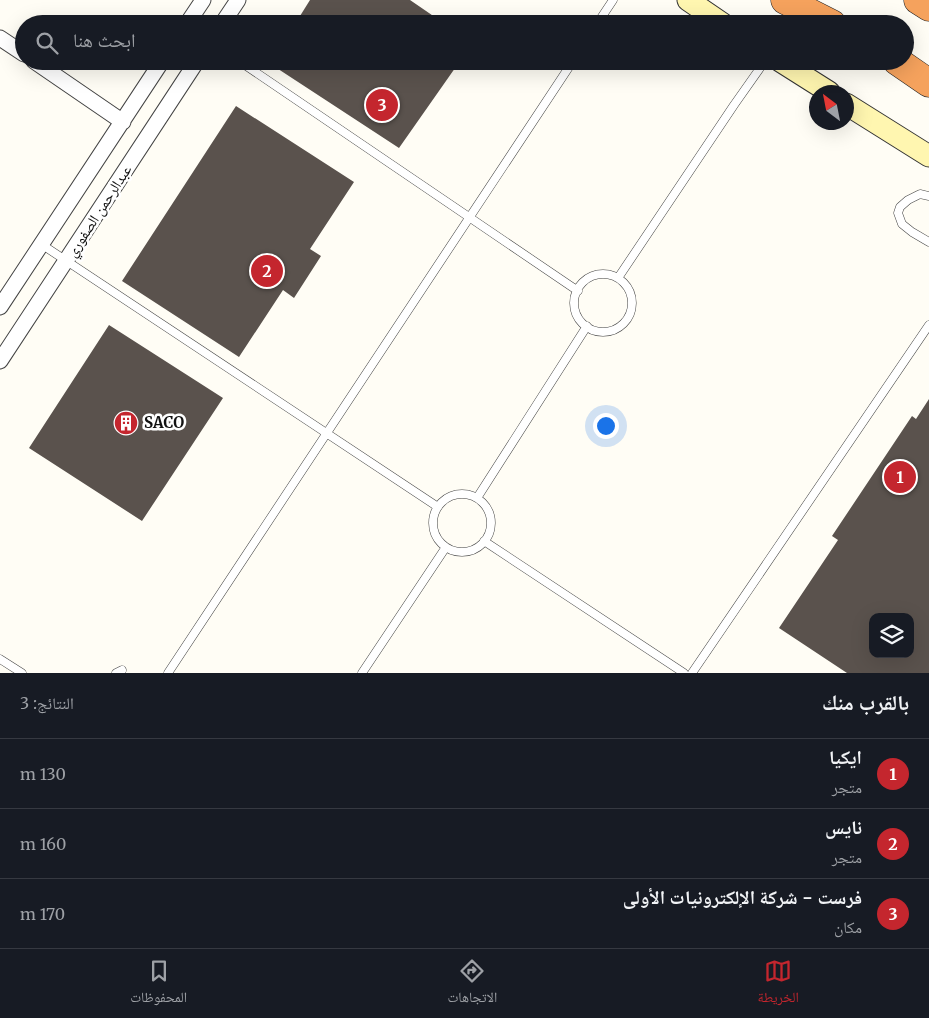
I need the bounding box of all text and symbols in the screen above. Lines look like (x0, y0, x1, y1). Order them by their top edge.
search box (15, 15, 914, 70)
text: ابحث هنا (73, 28, 135, 52)
icon: search (33, 29, 61, 57)
north arrow (809, 85, 854, 130)
pin: 3 (366, 86, 398, 124)
street label: عبدالرحمن الصفوري (62, 161, 138, 262)
pin: 2 (251, 252, 283, 290)
building icon: SACO (113, 410, 139, 436)
place label: SACO (144, 413, 184, 432)
your location (593, 413, 619, 439)
pin: 1 (884, 458, 916, 496)
map controls (869, 613, 914, 658)
button: layers (869, 613, 914, 658)
text: بالقرب منك (822, 689, 909, 716)
text: النتائج: 3 (20, 693, 74, 713)
text: ايكيا (829, 745, 862, 769)
text: 130 m (20, 764, 66, 784)
text: 1 (889, 764, 897, 784)
text: متجر (832, 777, 862, 797)
text: نايس (825, 815, 862, 839)
text: 160 m (20, 834, 66, 854)
text: 2 (888, 834, 898, 854)
text: متجر (832, 847, 862, 867)
text: فرست - شركة الإلكترونيات الأولى (623, 885, 862, 909)
text: 170 m (20, 904, 65, 924)
text: 3 (888, 904, 898, 924)
text: مكان (834, 917, 862, 937)
tab: المحفوظات (130, 957, 187, 1011)
tab: الاتجاهات (448, 957, 497, 1011)
tab: الخريطة (758, 957, 799, 1011)

